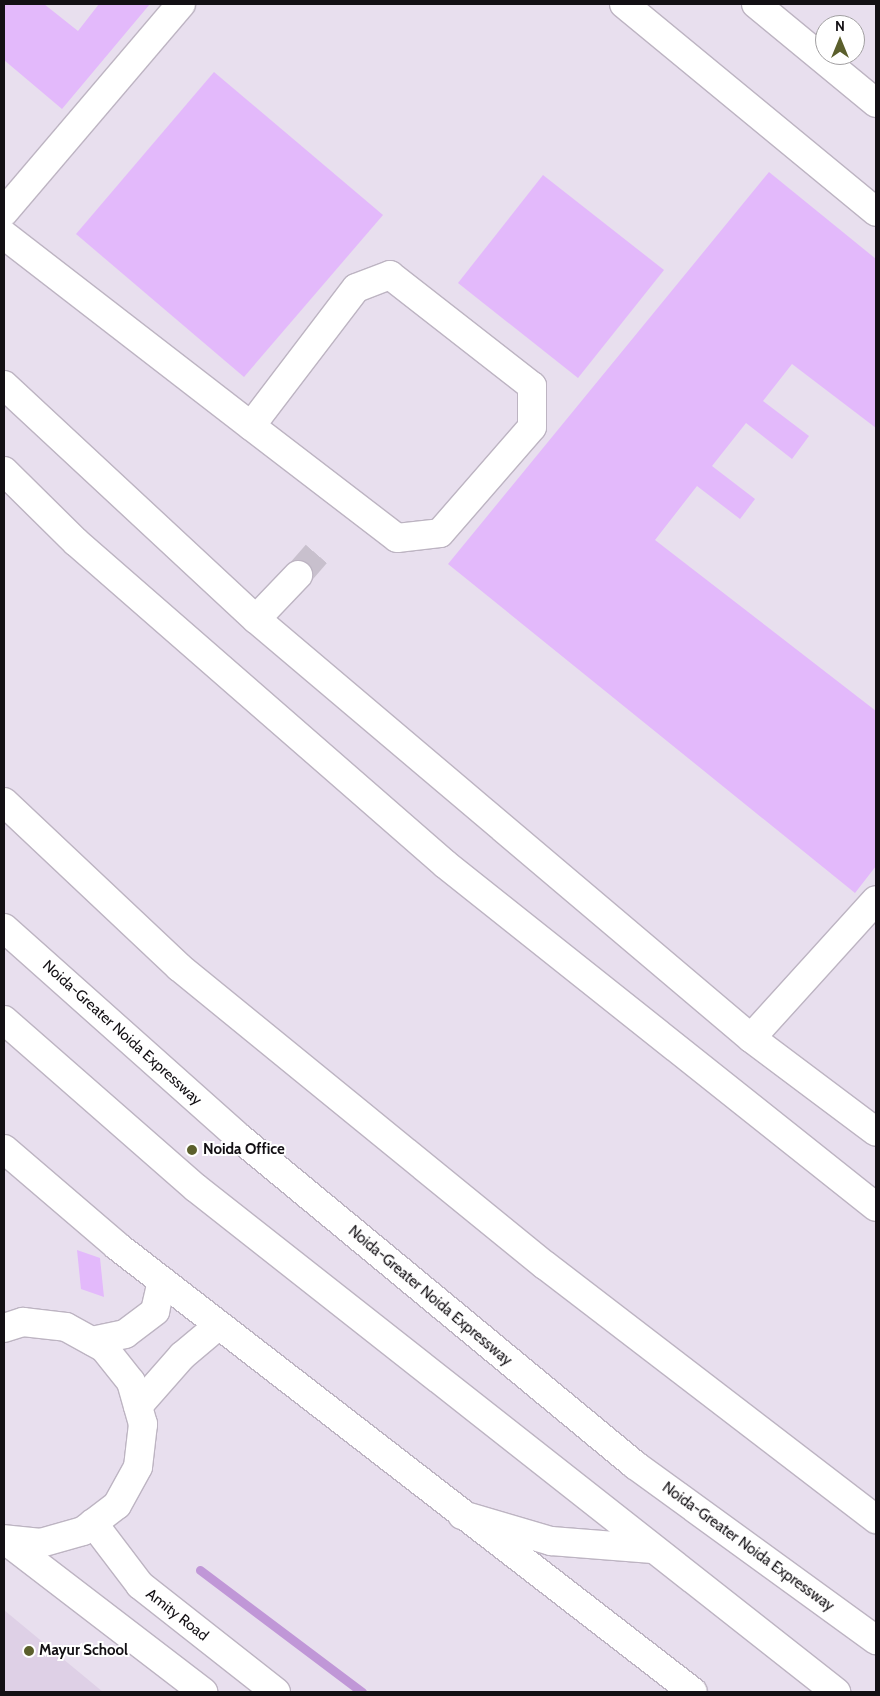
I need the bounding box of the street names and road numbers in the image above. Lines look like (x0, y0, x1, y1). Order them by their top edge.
street label: Noida-Greater Noida Expressway (39, 957, 205, 1109)
street label: Noida-Greater Noida Expressway (345, 1222, 515, 1370)
street label: Noida-Greater Noida Expressway (659, 1479, 837, 1615)
street label: Amity Road (142, 1585, 212, 1645)

